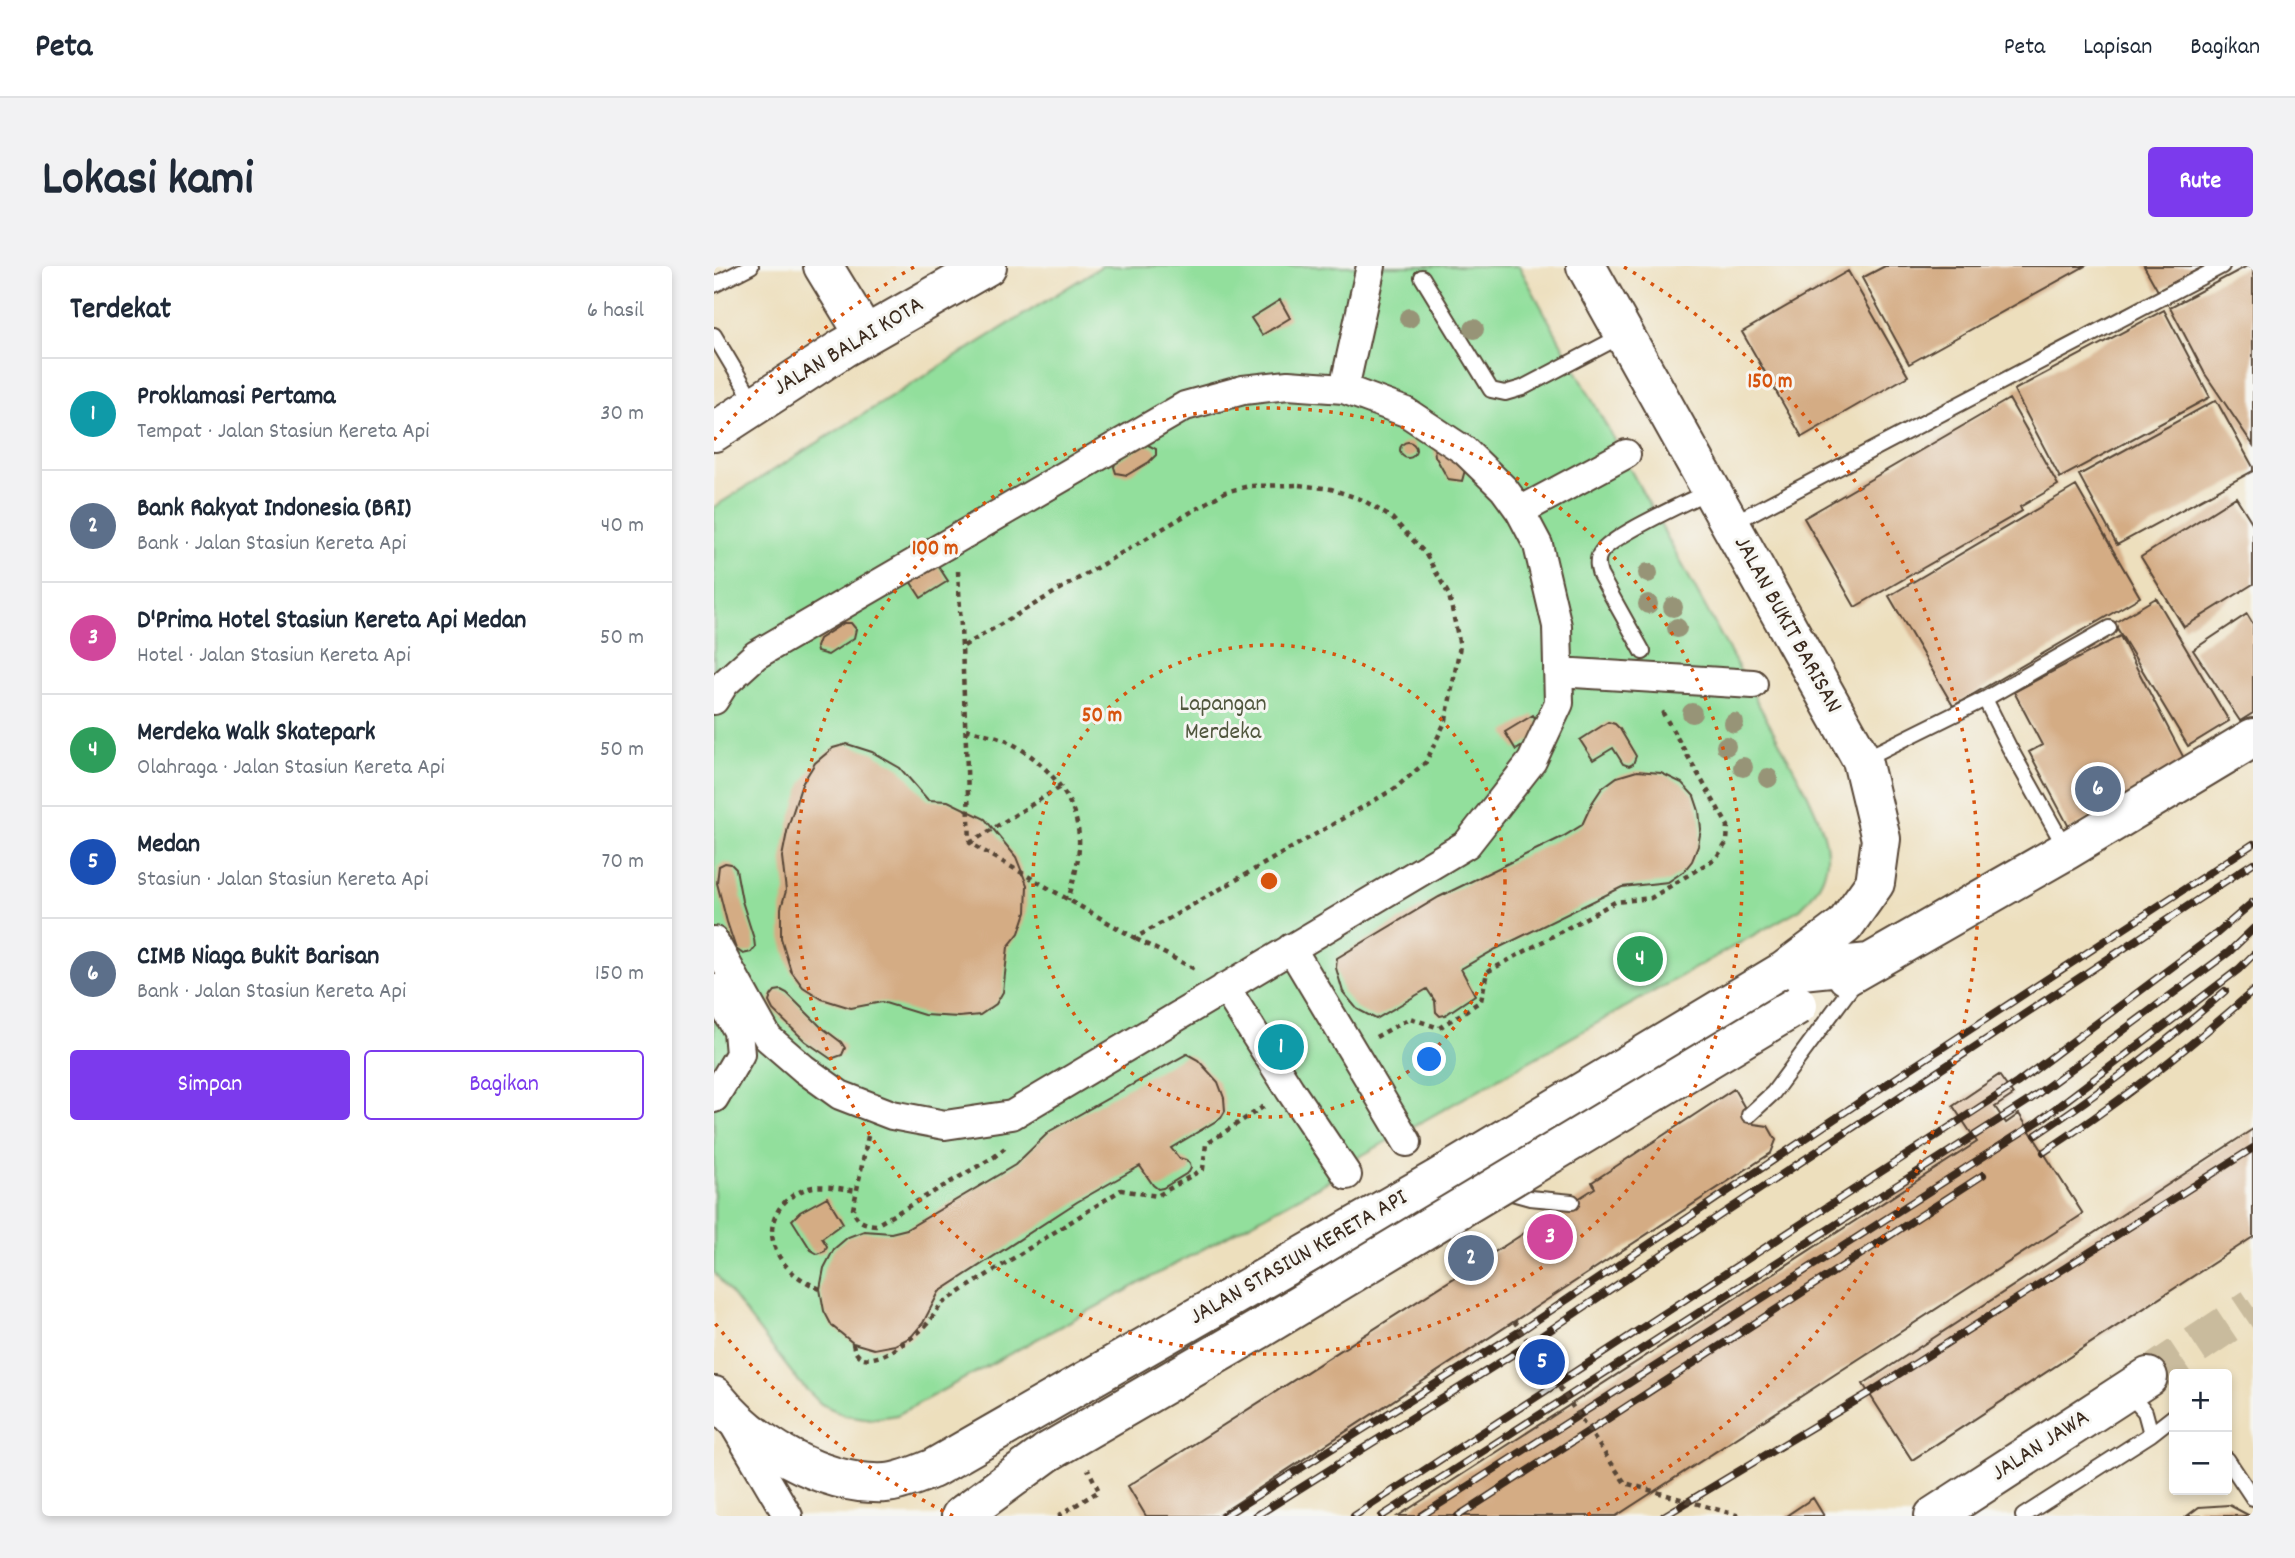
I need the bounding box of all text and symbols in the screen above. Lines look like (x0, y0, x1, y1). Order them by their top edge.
text: Peta (35, 25, 92, 72)
text: Peta (2004, 31, 2045, 65)
text: Lapisan (2083, 31, 2152, 65)
text: Bagikan (2190, 31, 2260, 65)
text: Lokasi kami (42, 147, 253, 217)
button: Rute (2148, 147, 2253, 217)
street label: JALAN BALAI KOTA (767, 289, 931, 405)
text: Terdekat (70, 290, 171, 333)
text: 6 hasil (587, 295, 644, 328)
text: 150 m (1747, 368, 1793, 398)
text: Proklamasi Pertama (137, 379, 336, 416)
text: 1 (90, 398, 96, 431)
text: 30 m (600, 398, 644, 431)
text: Tempat · Jalan Stasiun Kereta Api (137, 416, 430, 449)
text: Bank Rakyat Indonesia (BRI) (137, 491, 411, 528)
text: 2 (88, 510, 98, 543)
text: 40 m (601, 510, 644, 543)
text: Bank · Jalan Stasiun Kereta Api (137, 528, 406, 561)
street label: JALAN BUKIT BARISAN (1724, 530, 1850, 720)
text: 100 m (912, 535, 958, 565)
text: D'Prima Hotel Stasiun Kereta Api Medan (137, 603, 526, 640)
text: 3 (88, 622, 98, 655)
text: 50 m (600, 622, 644, 655)
text: Hotel · Jalan Stasiun Kereta Api (137, 640, 411, 673)
park label: Lapangan Merdeka (1179, 688, 1267, 750)
text: 50 m (1082, 702, 1122, 732)
text: Merdeka Walk Skatepark (137, 715, 376, 752)
text: 4 (88, 734, 98, 767)
text: 50 m (600, 734, 644, 767)
text: Olahraga · Jalan Stasiun Kereta Api (137, 752, 445, 785)
pin: 6 (2075, 763, 2121, 815)
text: Medan (137, 827, 200, 864)
text: 5 (88, 846, 98, 879)
text: 70 m (602, 846, 644, 879)
text: Stasiun · Jalan Stasiun Kereta Api (137, 864, 428, 897)
centre of rings (1257, 869, 1281, 893)
pin: 4 (1617, 933, 1663, 985)
text: CIMB Niaga Bukit Barisan (137, 939, 379, 976)
text: 6 (87, 958, 99, 991)
text: 150 m (595, 958, 644, 991)
text: Bank · Jalan Stasiun Kereta Api (137, 976, 406, 1009)
pin: 1 (1258, 1021, 1304, 1073)
your location (1412, 1042, 1446, 1076)
button: Simpan (70, 1050, 350, 1120)
button: Bagikan (364, 1050, 644, 1120)
street label: JALAN STASIUN KERETA API (1184, 1181, 1415, 1334)
pin: 3 (1527, 1211, 1573, 1263)
pin: 2 (1448, 1232, 1494, 1284)
pin: 5 (1519, 1336, 1565, 1388)
map controls (2169, 1369, 2232, 1495)
button: + (2169, 1369, 2232, 1432)
street label: JALAN JAWA (1985, 1402, 2097, 1490)
button: − (2169, 1432, 2232, 1495)

